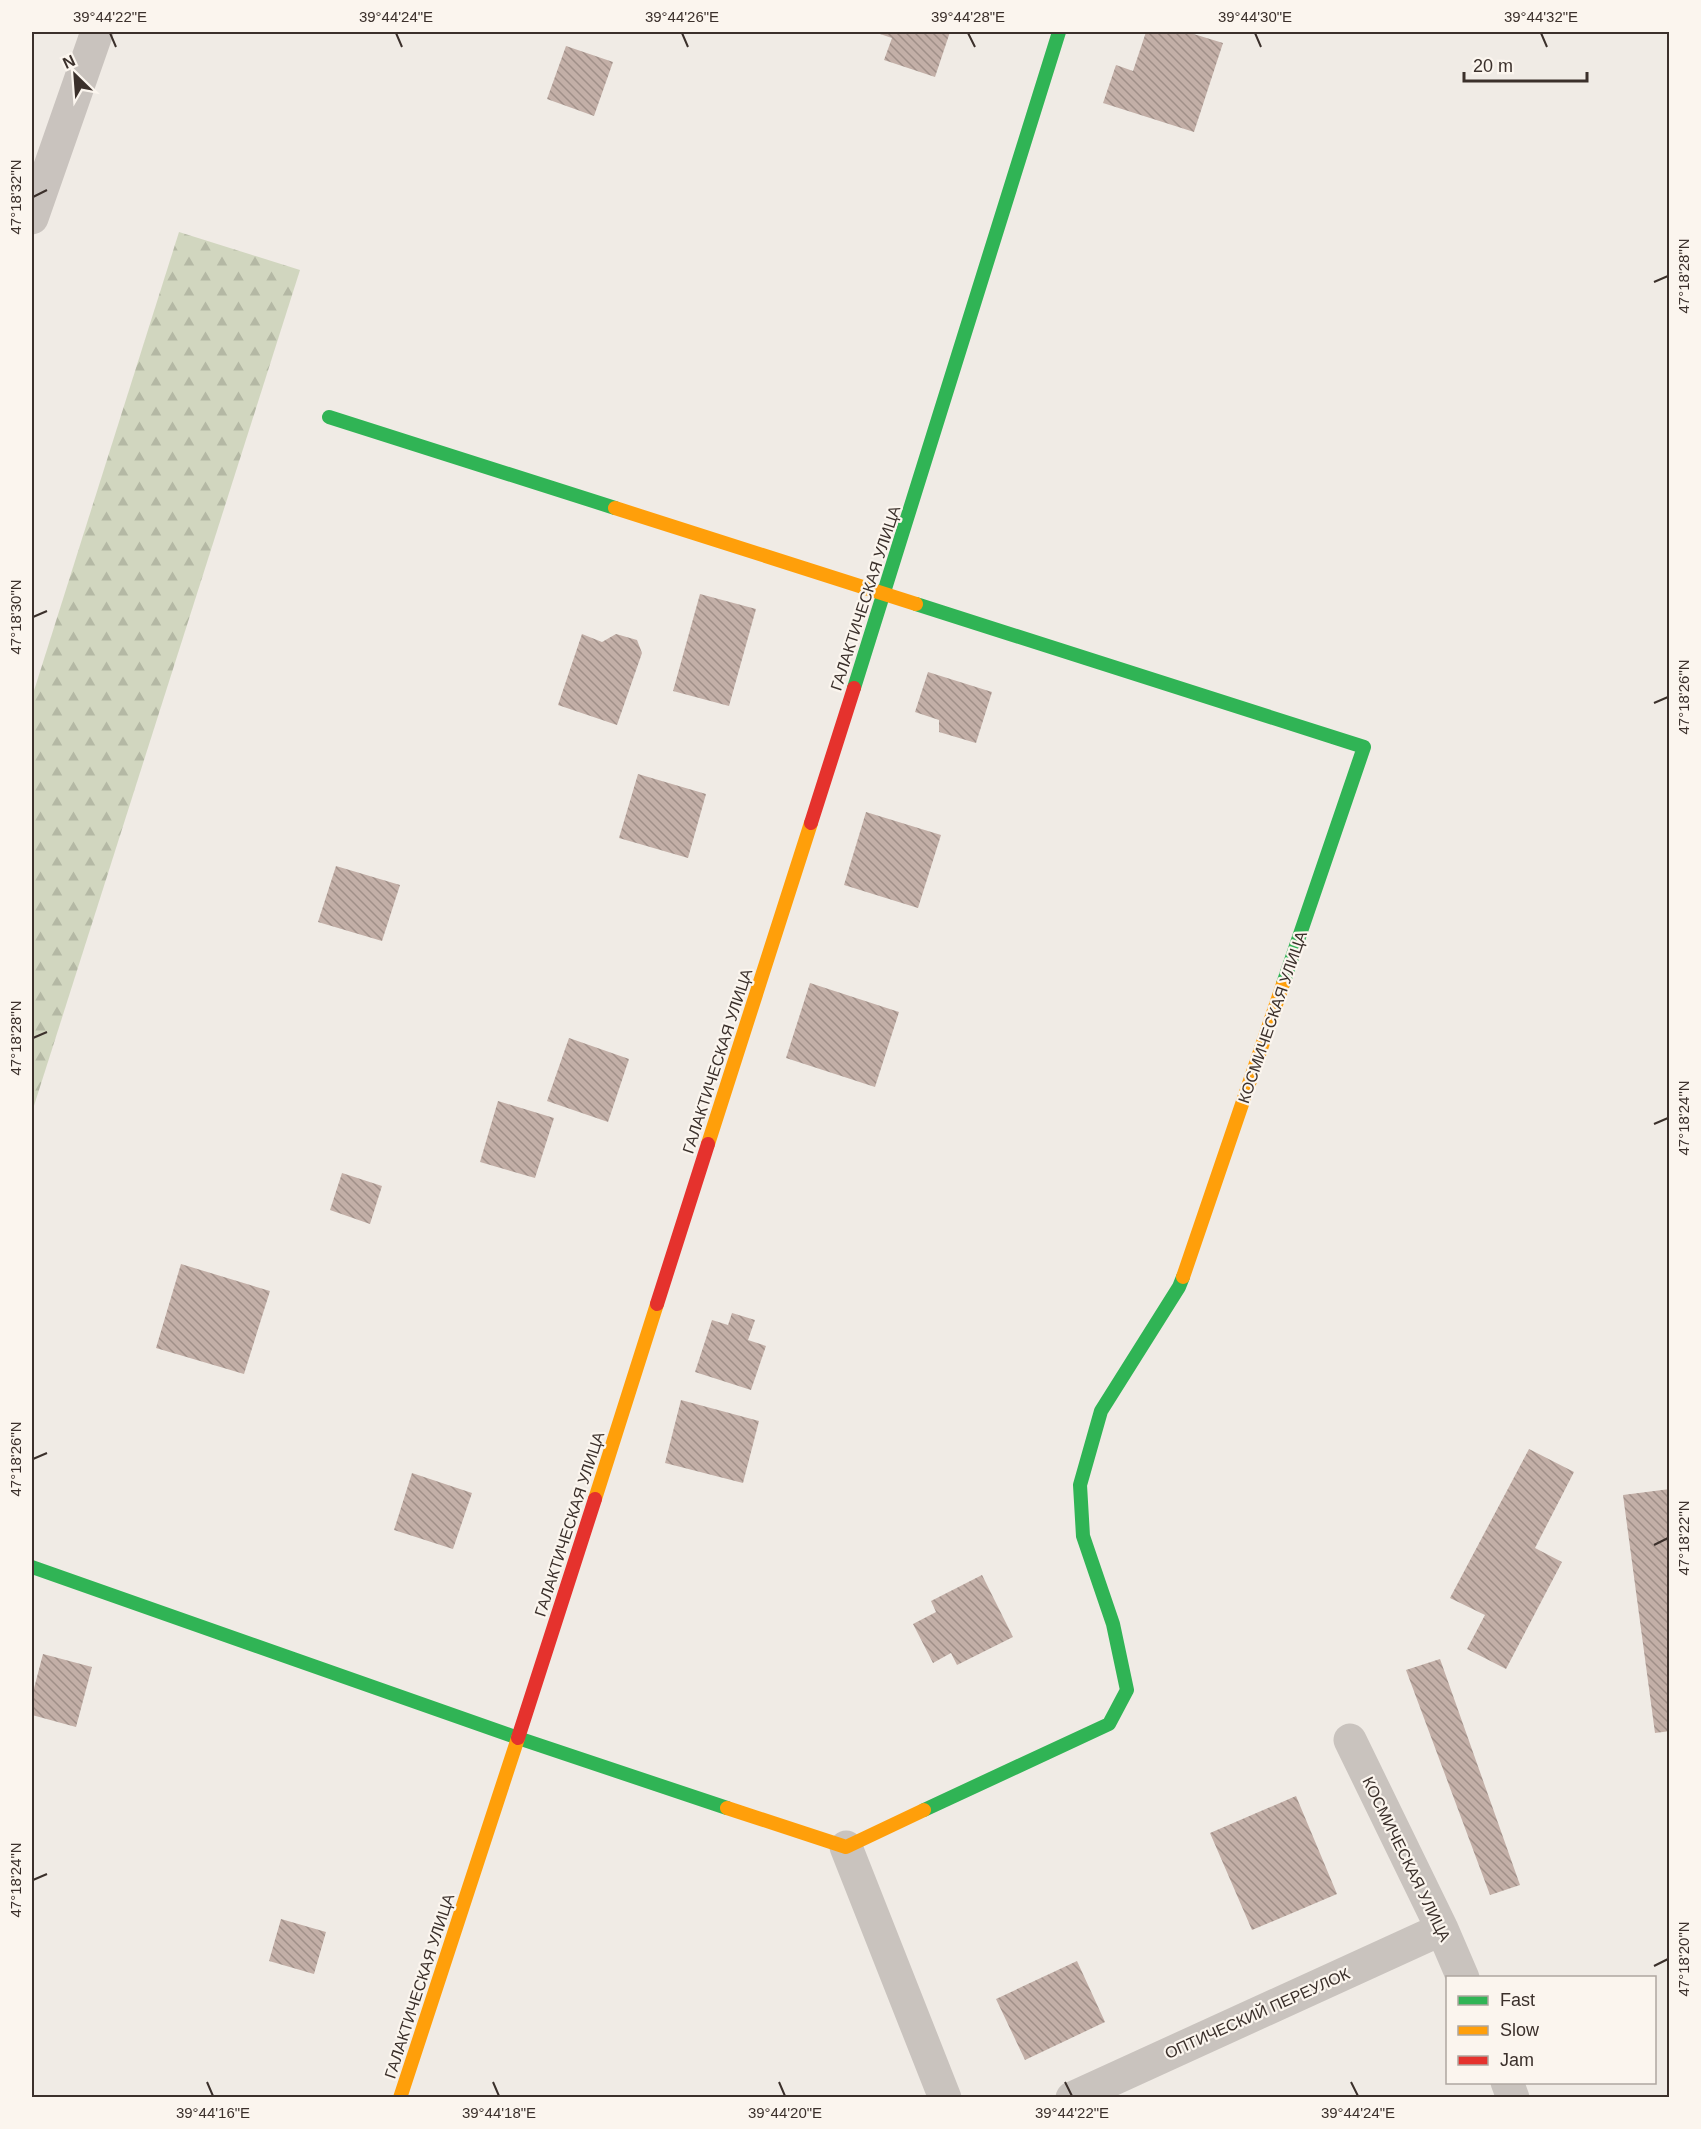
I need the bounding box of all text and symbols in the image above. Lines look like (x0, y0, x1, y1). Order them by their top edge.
text: 39°44'22"E (73, 8, 147, 25)
text: 39°44'24"E (359, 8, 433, 25)
text: 39°44'26"E (645, 8, 719, 25)
text: 39°44'28"E (931, 8, 1005, 25)
text: 39°44'30"E (1218, 8, 1292, 25)
text: 39°44'32"E (1504, 8, 1578, 25)
north arrow (45, 45, 105, 105)
scale bar (1464, 45, 1587, 83)
text: N (60, 52, 78, 72)
text: 20 m (1473, 56, 1513, 76)
text: 47°18'32"N (7, 159, 24, 235)
text: 47°18'28"N (1675, 238, 1692, 314)
street label: ГАЛАКТИЧЕСКАЯ УЛИЦА (828, 503, 904, 693)
text: 47°18'30"N (7, 579, 24, 655)
text: 47°18'26"N (1675, 659, 1692, 735)
street label: КОСМИЧЕСКАЯ УЛИЦА (1235, 929, 1310, 1105)
street label: ГАЛАКТИЧЕСКАЯ УЛИЦА (680, 966, 756, 1156)
text: 47°18'28"N (7, 1000, 24, 1076)
text: 47°18'24"N (1675, 1080, 1692, 1156)
text: 47°18'26"N (7, 1421, 24, 1497)
street label: ГАЛАКТИЧЕСКАЯ УЛИЦА (532, 1429, 608, 1619)
text: 47°18'22"N (1675, 1500, 1692, 1576)
street label: КОСМИЧЕСКАЯ УЛИЦА (1359, 1774, 1454, 1944)
text: 47°18'24"N (7, 1842, 24, 1918)
street label: ГАЛАКТИЧЕСКАЯ УЛИЦА (382, 1891, 458, 2081)
text: 47°18'20"N (1675, 1921, 1692, 1997)
street label: ОПТИЧЕСКИЙ ПЕРЕУЛОК (1162, 1964, 1353, 2062)
legend (1446, 1976, 1656, 2084)
text: Fast (1500, 1990, 1535, 2010)
text: Slow (1500, 2020, 1540, 2040)
text: Jam (1500, 2050, 1534, 2070)
text: 39°44'16"E (176, 2104, 250, 2121)
text: 39°44'18"E (462, 2104, 536, 2121)
text: 39°44'20"E (748, 2104, 822, 2121)
text: 39°44'22"E (1035, 2104, 1109, 2121)
text: 39°44'24"E (1321, 2104, 1395, 2121)

